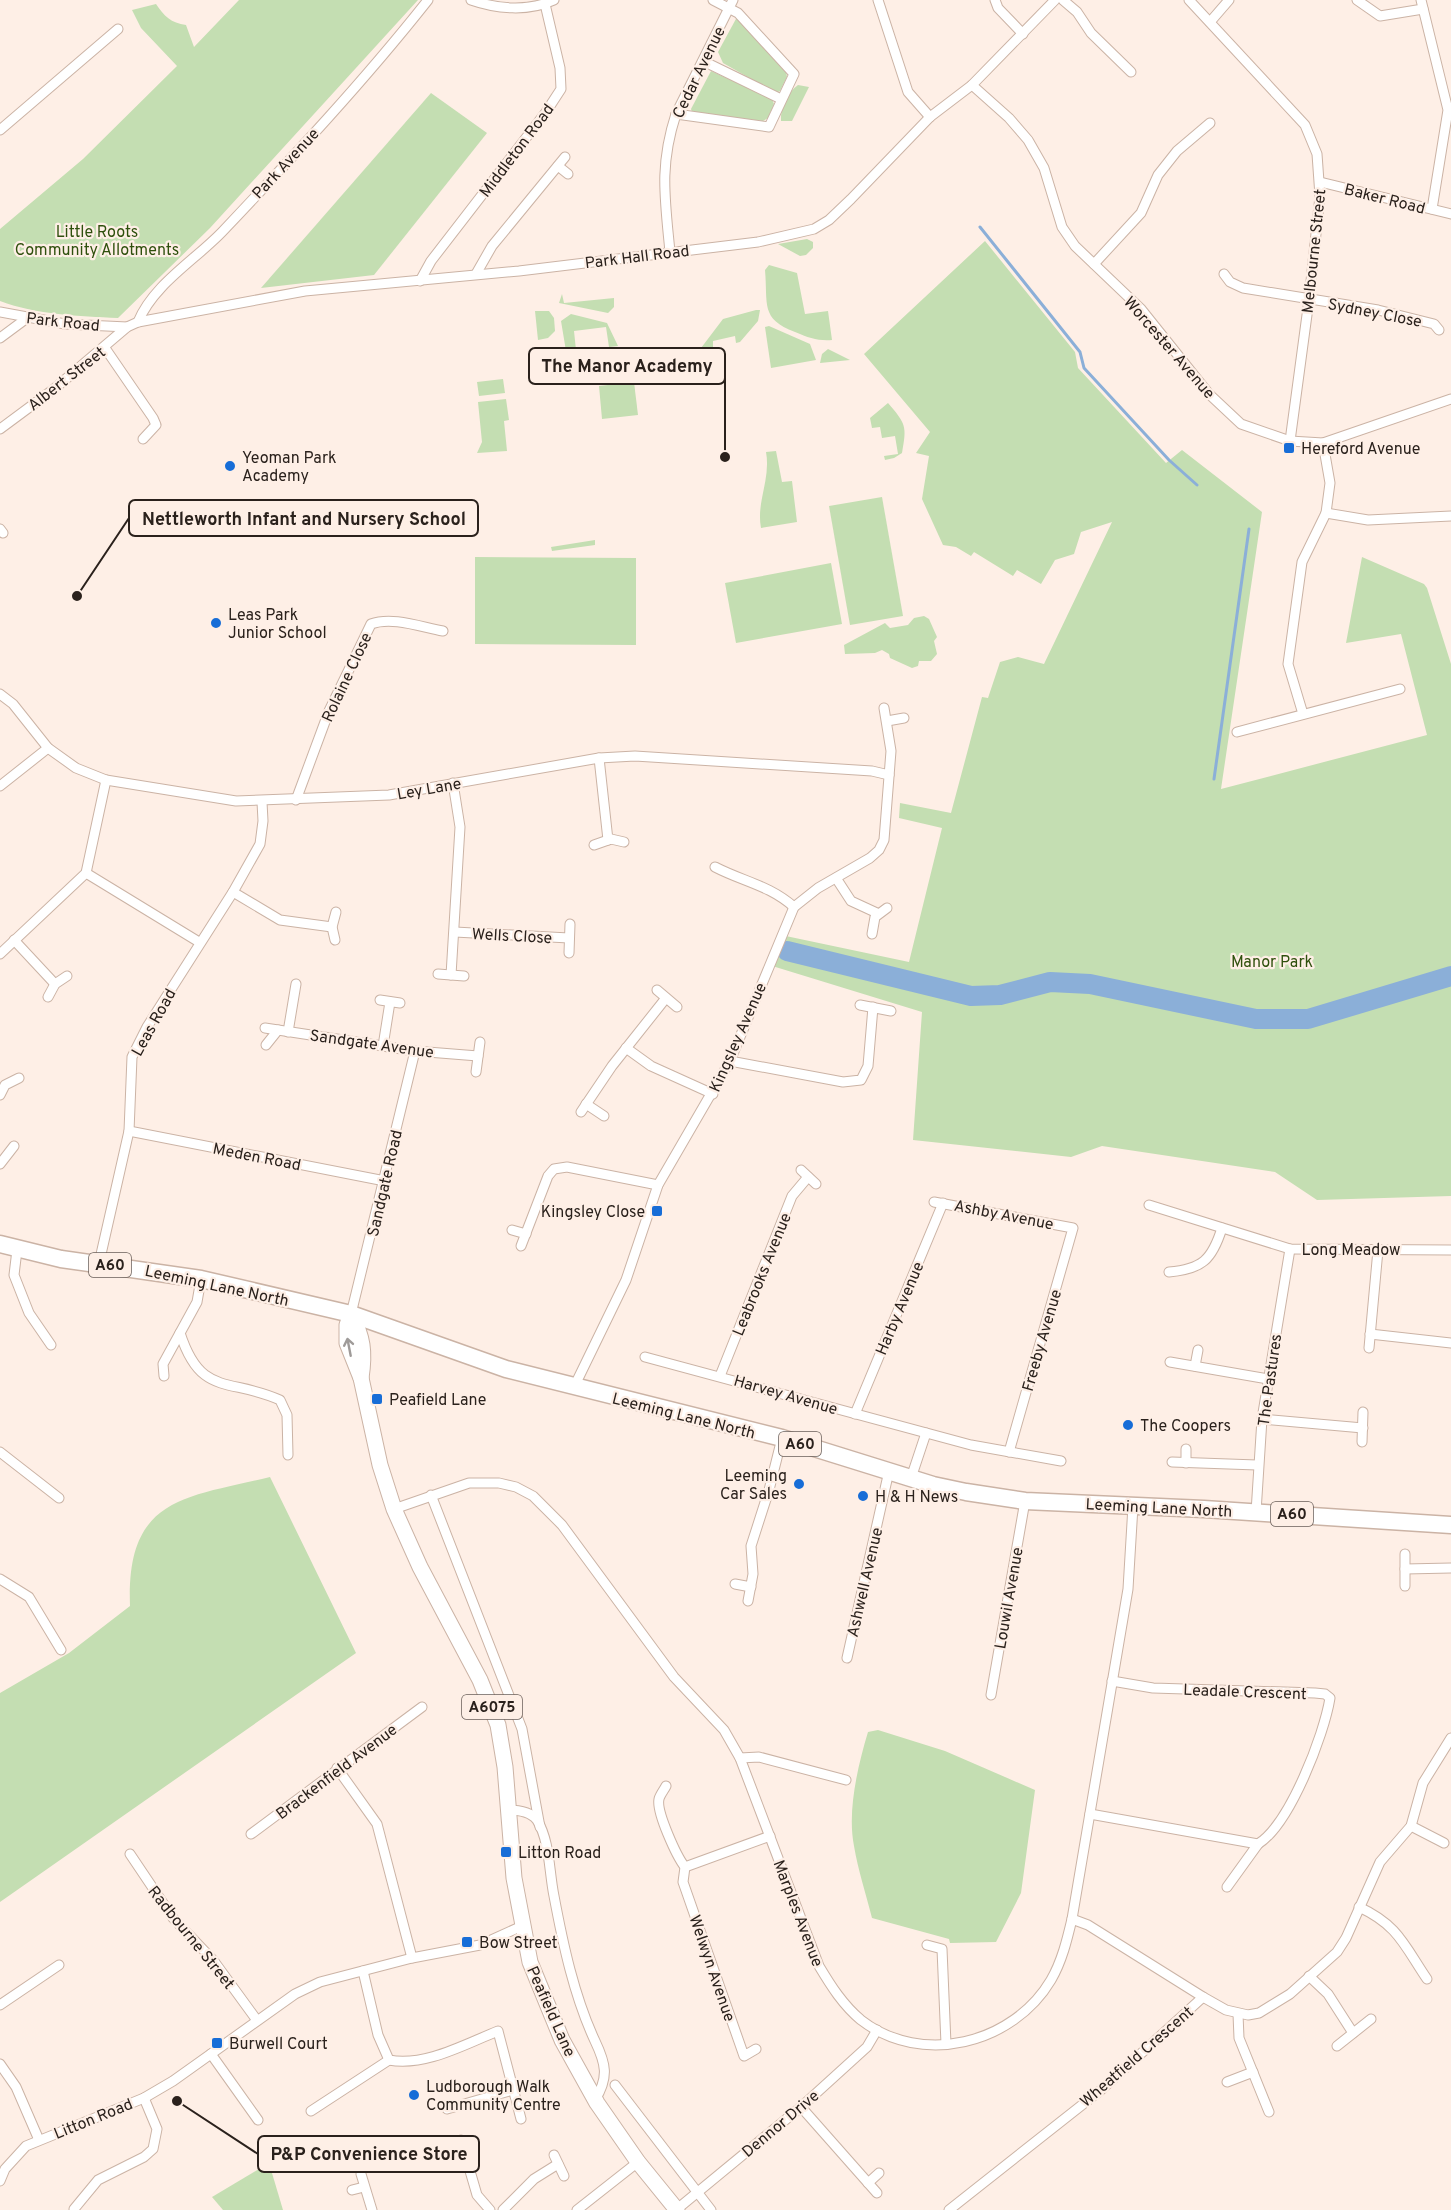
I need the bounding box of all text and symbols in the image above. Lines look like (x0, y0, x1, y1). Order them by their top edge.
street label: Cedar Avenue (669, 24, 731, 122)
street label: Middleton Road (476, 100, 559, 202)
street label: Park Avenue (249, 125, 324, 204)
street label: Baker Road (1342, 180, 1427, 220)
street label: Melbourne Street (1299, 188, 1331, 314)
park label: Little Roots Community Allotments (15, 223, 179, 261)
street label: Park Hall Road (584, 242, 691, 274)
street label: Worcester Avenue (1119, 293, 1218, 404)
street label: Sydney Close (1326, 295, 1423, 333)
street label: Park Road (25, 309, 101, 337)
street label: Albert Street (24, 343, 110, 416)
callout: The Manor Academy (529, 348, 725, 384)
text: The Manor Academy (541, 356, 713, 379)
place label: Hereford Avenue (1301, 440, 1420, 460)
marker: Hereford Avenue (1282, 441, 1296, 455)
place label: Yeoman Park Academy (242, 449, 337, 487)
marker: Yeoman Park Academy (223, 459, 237, 473)
callout: Nettleworth Infant and Nursery School (129, 500, 478, 536)
text: Nettleworth Infant and Nursery School (142, 509, 466, 532)
place label: Leas Park Junior School (228, 606, 327, 644)
marker: Leas Park Junior School (209, 616, 223, 630)
street label: Rolaine Close (318, 630, 377, 726)
street label: Ley Lane (396, 774, 463, 805)
street label: Wells Close (471, 925, 553, 949)
park label: Manor Park (1231, 953, 1313, 973)
street label: Kingsley Avenue (706, 980, 772, 1096)
street label: Leas Road (128, 986, 181, 1060)
street label: Sandgate Avenue (309, 1026, 435, 1064)
street label: Sandgate Road (364, 1128, 408, 1239)
street label: Meden Road (211, 1140, 302, 1176)
street label: Ashby Avenue (952, 1196, 1055, 1235)
place label: Kingsley Close (541, 1203, 645, 1223)
marker: Kingsley Close (650, 1204, 664, 1218)
street label: Leabrooks Avenue (729, 1210, 797, 1339)
street label: Long Meadow (1301, 1241, 1401, 1261)
road number: A60 (89, 1253, 131, 1277)
street label: Harby Avenue (872, 1259, 929, 1358)
street label: Leeming Lane North (143, 1262, 290, 1312)
street label: Freeby Avenue (1019, 1287, 1067, 1394)
street label: The Pastures (1255, 1333, 1287, 1428)
one-way arrow (343, 1337, 354, 1357)
street label: Harvey Avenue (731, 1372, 840, 1420)
street label: Leeming Lane North (610, 1389, 757, 1444)
place label: Peafield Lane (389, 1391, 486, 1411)
marker: Peafield Lane (370, 1392, 384, 1406)
place label: The Coopers (1140, 1417, 1231, 1437)
marker: The Coopers (1121, 1418, 1135, 1432)
road number: A60 (779, 1432, 821, 1456)
place label: Leeming Car Sales (720, 1467, 787, 1505)
marker: Leeming Car Sales (792, 1477, 806, 1491)
place label: H & H News (875, 1488, 958, 1508)
marker: H & H News (856, 1489, 870, 1503)
street label: Leeming Lane North (1085, 1495, 1233, 1523)
road number: A60 (1271, 1502, 1313, 1526)
street label: Ashwell Avenue (844, 1526, 888, 1639)
street label: Louwil Avenue (991, 1546, 1029, 1651)
street label: Leadale Crescent (1183, 1681, 1307, 1705)
road number: A6075 (462, 1695, 522, 1719)
street label: Brackenfield Avenue (273, 1720, 402, 1825)
place label: Litton Road (518, 1844, 601, 1864)
marker: Litton Road (499, 1845, 513, 1859)
street label: Marples Avenue (768, 1857, 827, 1970)
street label: Radbourne Street (143, 1883, 238, 1994)
street label: Welwyn Avenue (683, 1913, 739, 2025)
place label: Bow Street (479, 1934, 558, 1954)
marker: Bow Street (460, 1935, 474, 1949)
street label: Peafield Lane (521, 1963, 579, 2060)
street label: Wheatfield Crescent (1076, 2003, 1198, 2112)
place label: Burwell Court (229, 2035, 328, 2055)
marker: Burwell Court (210, 2036, 224, 2050)
place label: Ludborough Walk Community Centre (426, 2078, 561, 2116)
street label: Dennor Drive (739, 2086, 824, 2163)
marker: Ludborough Walk Community Centre (407, 2088, 421, 2102)
street label: Litton Road (51, 2095, 136, 2145)
callout: P&P Convenience Store (258, 2136, 479, 2172)
text: P&P Convenience Store (271, 2144, 468, 2167)

